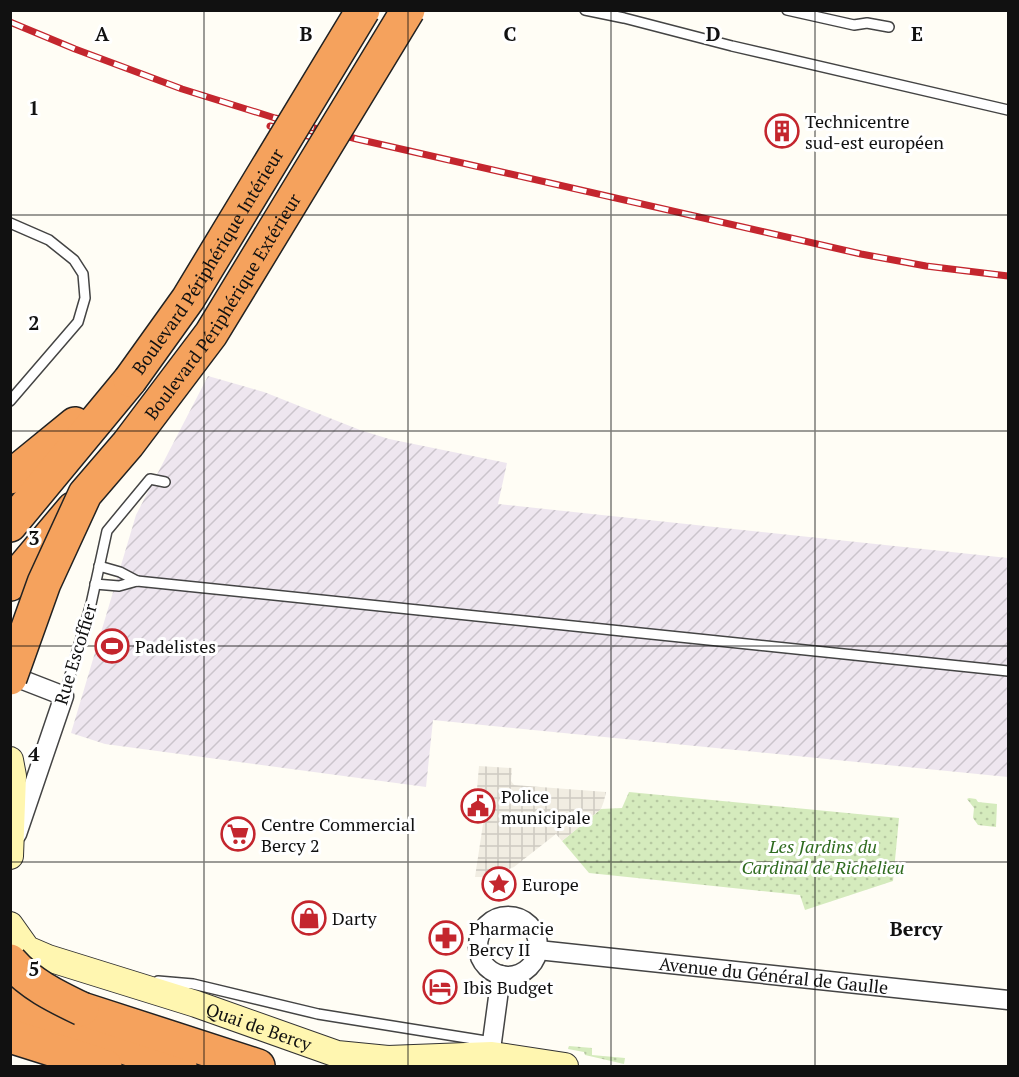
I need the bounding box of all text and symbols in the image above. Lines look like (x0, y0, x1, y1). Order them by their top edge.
text: A (95, 20, 110, 47)
text: B (300, 20, 313, 47)
text: C (503, 20, 517, 47)
text: D (706, 20, 720, 47)
text: E (911, 20, 923, 47)
text: 1 (28, 94, 40, 121)
place label: Technicentre sud-est européen (805, 109, 944, 154)
building icon: Technicentre sud-est européen (764, 113, 800, 149)
street label: Boulevard Périphérique Intérieur (126, 144, 289, 379)
street label: Boulevard Périphérique Extérieur (139, 189, 306, 424)
text: 2 (28, 309, 40, 336)
text: 3 (28, 524, 40, 551)
street label: Rue Escoffier (48, 600, 102, 707)
sports icon: Padelistes (94, 628, 130, 664)
place label: Padelistes (135, 634, 216, 658)
text: 4 (28, 740, 40, 767)
place label: Police municipale (501, 784, 591, 829)
public building icon: Police municipale (460, 788, 496, 824)
place label: Centre Commercial Bercy 2 (261, 812, 415, 857)
supermarket icon: Centre Commercial Bercy 2 (220, 816, 256, 852)
park label: Les Jardins du Cardinal de Richelieu (741, 834, 905, 879)
place icon: Europe (481, 866, 517, 902)
place label: Europe (522, 872, 579, 896)
shop icon: Darty (291, 900, 327, 936)
place label: Darty (332, 906, 377, 930)
district label: Bercy (890, 915, 943, 942)
place label: Pharmacie Bercy II (469, 916, 554, 961)
pharmacy icon: Pharmacie Bercy II (428, 920, 464, 956)
street label: Avenue du Général de Gaulle (658, 951, 889, 999)
text: 5 (28, 955, 40, 982)
hotel icon: Ibis Budget (422, 969, 458, 1005)
place label: Ibis Budget (463, 975, 554, 999)
street label: Quai de Bercy (203, 997, 316, 1056)

